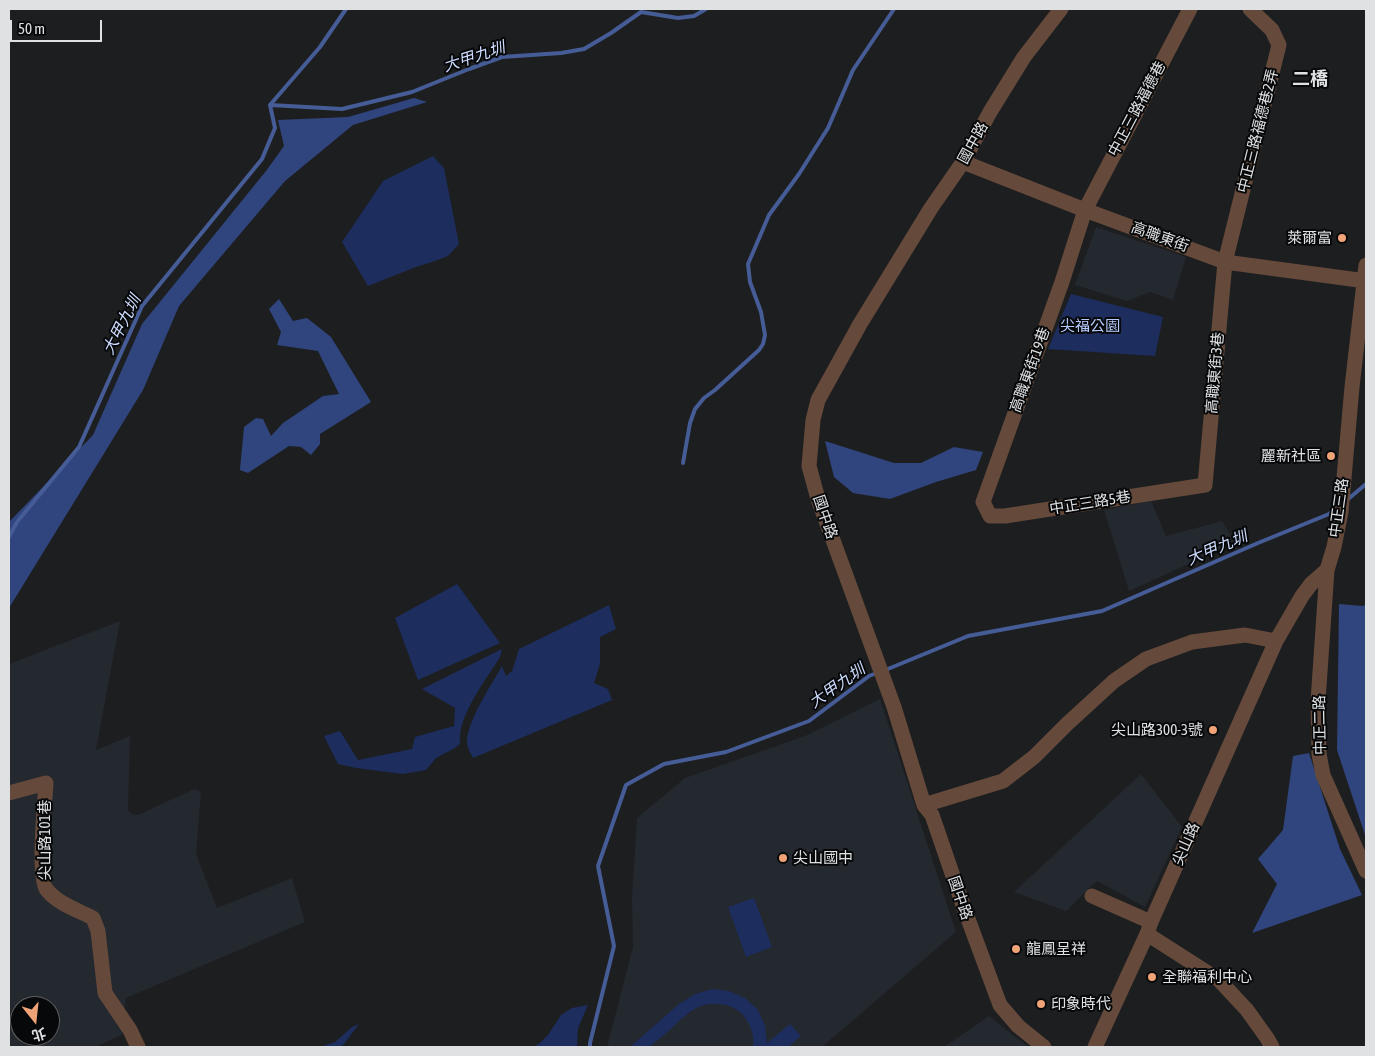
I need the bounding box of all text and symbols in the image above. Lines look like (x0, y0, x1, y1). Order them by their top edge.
scale bar (12, 10, 105, 42)
text: 50 m (18, 20, 45, 37)
water label: 大甲九圳 (441, 38, 507, 76)
street label: 中正三路福德巷 (1104, 58, 1170, 160)
street label: 中正三路福德巷2弄 (1234, 67, 1282, 195)
district label: 二橋 (1292, 68, 1328, 90)
street label: 國中路 (954, 119, 992, 167)
street label: 高職東街 (1129, 218, 1191, 256)
place label: 萊爾富 (1287, 229, 1332, 247)
marker: 萊爾富 (1336, 232, 1348, 244)
water label: 大甲九圳 (99, 292, 145, 358)
park label: 尖福公園 (1060, 317, 1120, 335)
street label: 高職東街19巷 (1006, 325, 1054, 415)
street label: 高職東街3巷 (1202, 331, 1228, 415)
place label: 麗新社區 (1261, 447, 1321, 465)
marker: 麗新社區 (1325, 450, 1337, 462)
street label: 中正三路 (1326, 477, 1352, 539)
street label: 中正三路5巷 (1048, 488, 1132, 518)
street label: 國中路 (809, 493, 841, 541)
water label: 大甲九圳 (1184, 527, 1250, 569)
water label: 大甲九圳 (805, 660, 869, 712)
street label: 中正二路 (1310, 695, 1330, 755)
place label: 尖山路300-3號 (1111, 721, 1203, 739)
marker: 尖山路300-3號 (1207, 724, 1219, 736)
street label: 尖山路101巷 (36, 799, 54, 881)
street label: 尖山路 (1169, 820, 1203, 868)
place label: 尖山國中 (793, 849, 853, 867)
marker: 尖山國中 (777, 852, 789, 864)
street label: 國中路 (944, 874, 976, 922)
place label: 龍鳳呈祥 (1026, 940, 1086, 958)
marker: 龍鳳呈祥 (1010, 943, 1022, 955)
place label: 全聯福利中心 (1162, 968, 1252, 986)
marker: 全聯福利中心 (1146, 971, 1158, 983)
place label: 印象時代 (1051, 995, 1111, 1013)
north arrow (10, 996, 60, 1046)
marker: 印象時代 (1035, 998, 1047, 1010)
text: 北 (30, 1025, 48, 1044)

